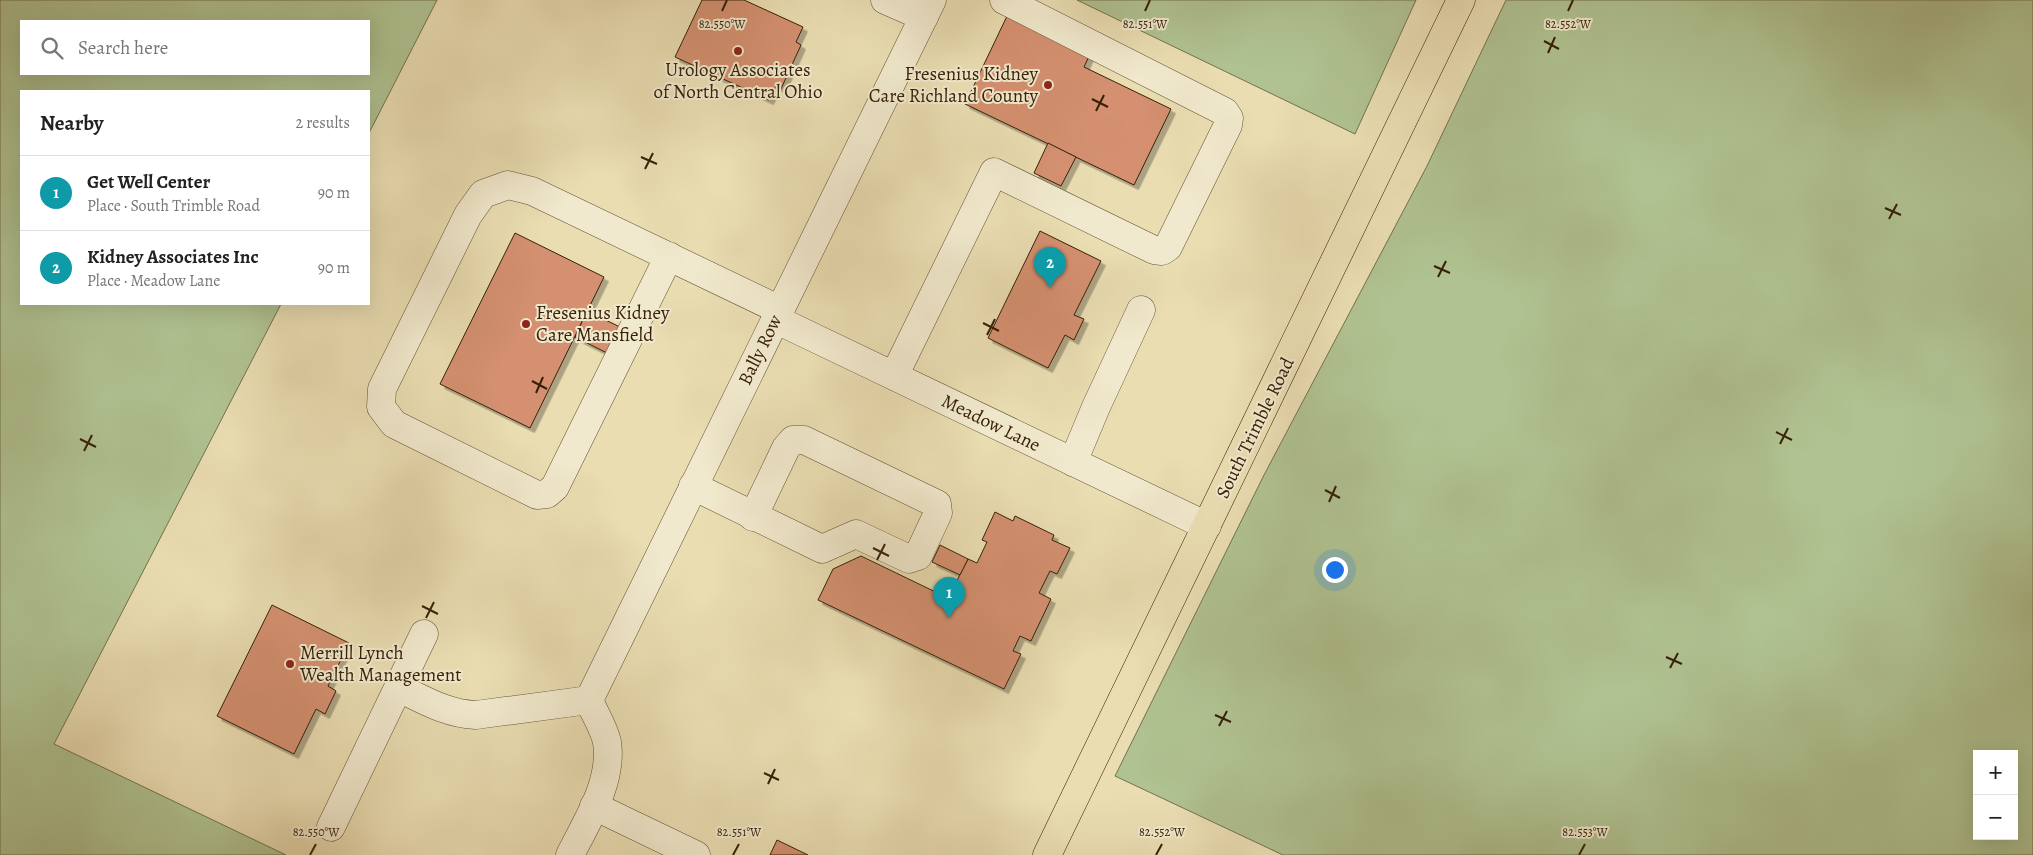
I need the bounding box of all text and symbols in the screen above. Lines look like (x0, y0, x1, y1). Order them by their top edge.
text: 82.550°W (699, 16, 746, 32)
text: 82.551°W (1123, 16, 1168, 32)
text: 82.552°W (1545, 16, 1592, 32)
search box (20, 20, 370, 75)
icon: search (38, 34, 66, 62)
text: Search here (78, 35, 168, 61)
marker: Urology Associates of North Central Ohio (732, 45, 744, 57)
place label: Urology Associates of North Central Ohio (654, 57, 822, 105)
place label: Fresenius Kidney Care Richland County (869, 61, 1039, 109)
marker: Fresenius Kidney Care Richland County (1042, 79, 1054, 91)
text: Nearby (40, 109, 103, 137)
text: 2 results (295, 112, 350, 134)
text: Get Well Center (87, 169, 210, 195)
text: 1 (53, 182, 59, 204)
text: 90 m (318, 182, 350, 204)
text: Place · South Trimble Road (87, 195, 260, 217)
text: Kidney Associates Inc (87, 244, 259, 270)
pin: 2 (1034, 247, 1066, 288)
text: 2 (52, 257, 60, 279)
text: 90 m (318, 257, 350, 279)
text: Place · Meadow Lane (87, 270, 221, 292)
place label: Fresenius Kidney Care Mansfield (536, 300, 670, 348)
street label: Bally Row (732, 310, 788, 390)
marker: Fresenius Kidney Care Mansfield (520, 318, 532, 330)
street label: South Trimble Road (1210, 352, 1301, 503)
street label: Meadow Lane (937, 388, 1045, 458)
your location (1322, 557, 1348, 583)
pin: 1 (933, 577, 965, 618)
place label: Merrill Lynch Wealth Management (299, 640, 462, 688)
marker: Merrill Lynch Wealth Management (284, 658, 296, 670)
map controls (1973, 750, 2018, 840)
button: + (1973, 750, 2018, 795)
button: − (1973, 795, 2018, 840)
text: 82.550°W (293, 824, 340, 840)
text: 82.551°W (717, 824, 762, 840)
text: 82.552°W (1139, 824, 1186, 840)
text: 82.553°W (1562, 824, 1608, 840)

